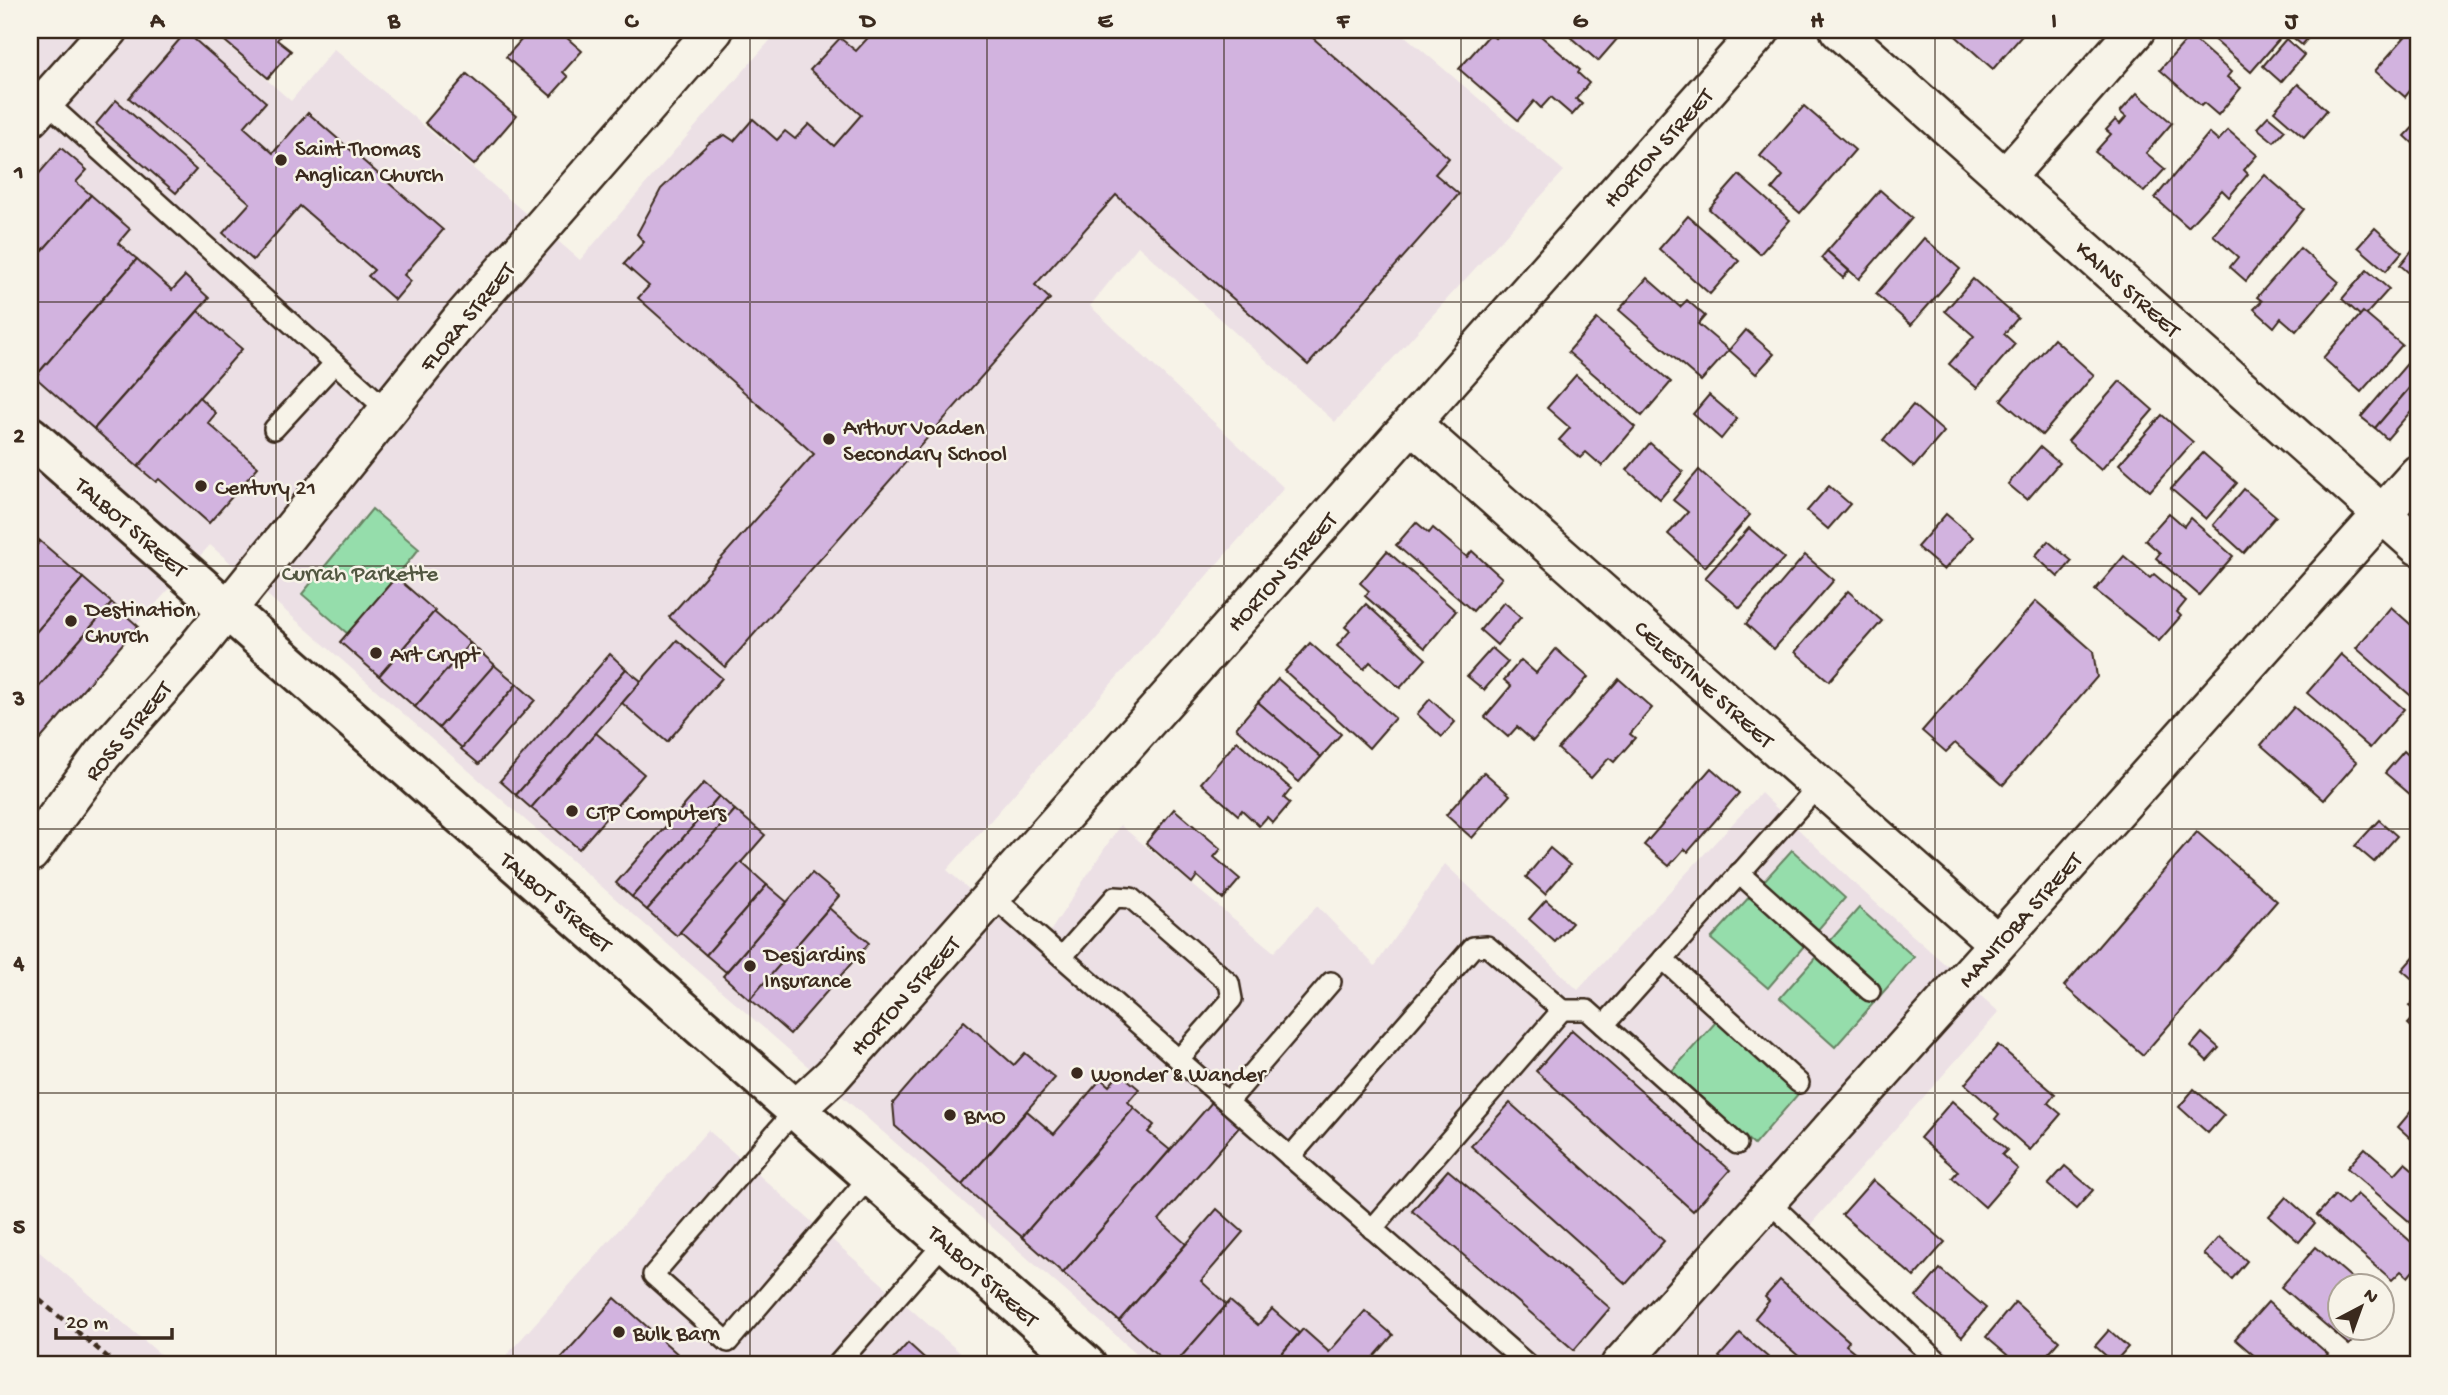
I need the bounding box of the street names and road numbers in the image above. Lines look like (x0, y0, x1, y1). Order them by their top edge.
street label: HORTON STREET (1599, 83, 1721, 215)
street label: KAINS STREET (2069, 236, 2186, 346)
street label: FLORA STREET (415, 257, 523, 379)
street label: TALBOT STREET (67, 471, 192, 585)
street label: HORTON STREET (1223, 507, 1345, 639)
street label: CELESTINE STREET (1627, 616, 1779, 756)
street label: ROSS STREET (80, 676, 180, 788)
street label: TALBOT STREET (492, 846, 617, 960)
street label: MANITOBA STREET (1954, 847, 2090, 995)
street label: HORTON STREET (846, 931, 968, 1063)
street label: TALBOT STREET (919, 1219, 1043, 1335)

